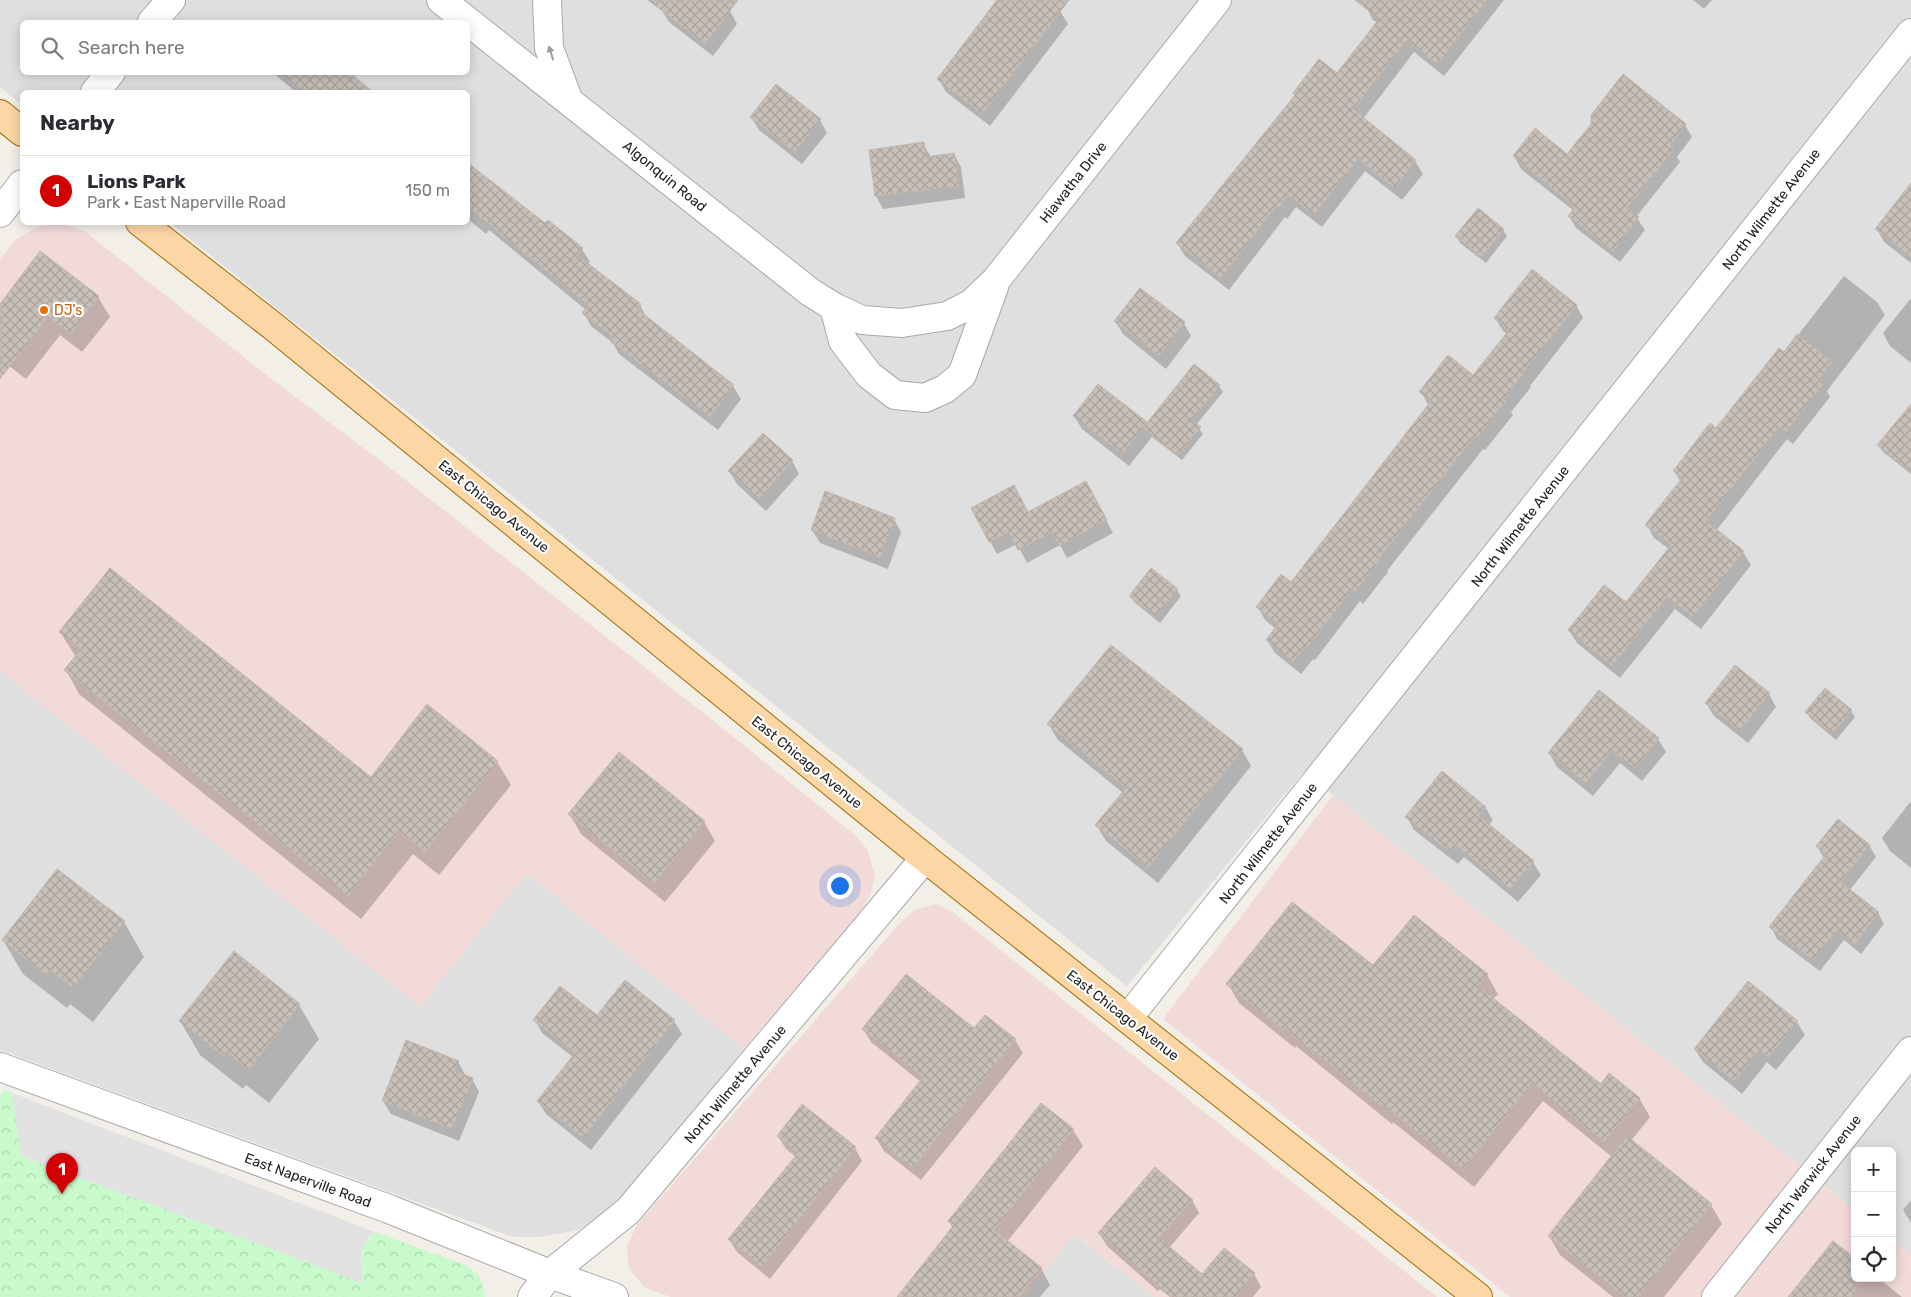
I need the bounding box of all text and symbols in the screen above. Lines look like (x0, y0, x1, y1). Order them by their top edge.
search box (20, 20, 470, 75)
icon: search (38, 34, 66, 62)
text: Search here (78, 36, 185, 59)
one-way arrow (547, 46, 555, 61)
text: Nearby (40, 110, 115, 135)
street label: Algonquin Road (619, 137, 710, 215)
street label: Hiawatha Drive (1036, 138, 1111, 226)
street label: North Wilmette Avenue (1719, 145, 1824, 273)
text: Lions Park (87, 170, 186, 193)
text: 1 (52, 181, 60, 200)
text: 150 m (405, 181, 450, 200)
text: Park · East Naperville Road (87, 193, 286, 212)
place label: DJ's (54, 302, 82, 319)
marker: DJ's (38, 304, 50, 316)
street label: East Chicago Avenue (435, 457, 553, 556)
street label: North Wilmette Avenue (1468, 462, 1573, 590)
street label: East Chicago Avenue (748, 713, 866, 812)
street label: North Wilmette Avenue (1216, 779, 1321, 907)
your location (827, 873, 853, 899)
street label: East Chicago Avenue (1063, 966, 1182, 1064)
street label: North Wilmette Avenue (681, 1022, 790, 1147)
street label: North Warwick Avenue (1762, 1112, 1865, 1237)
map controls (1851, 1147, 1896, 1282)
button: + (1851, 1147, 1896, 1192)
street label: East Naperville Road (242, 1150, 374, 1211)
pin: 1 (46, 1153, 78, 1194)
button: − (1851, 1192, 1896, 1237)
button: locate (1851, 1237, 1896, 1282)

